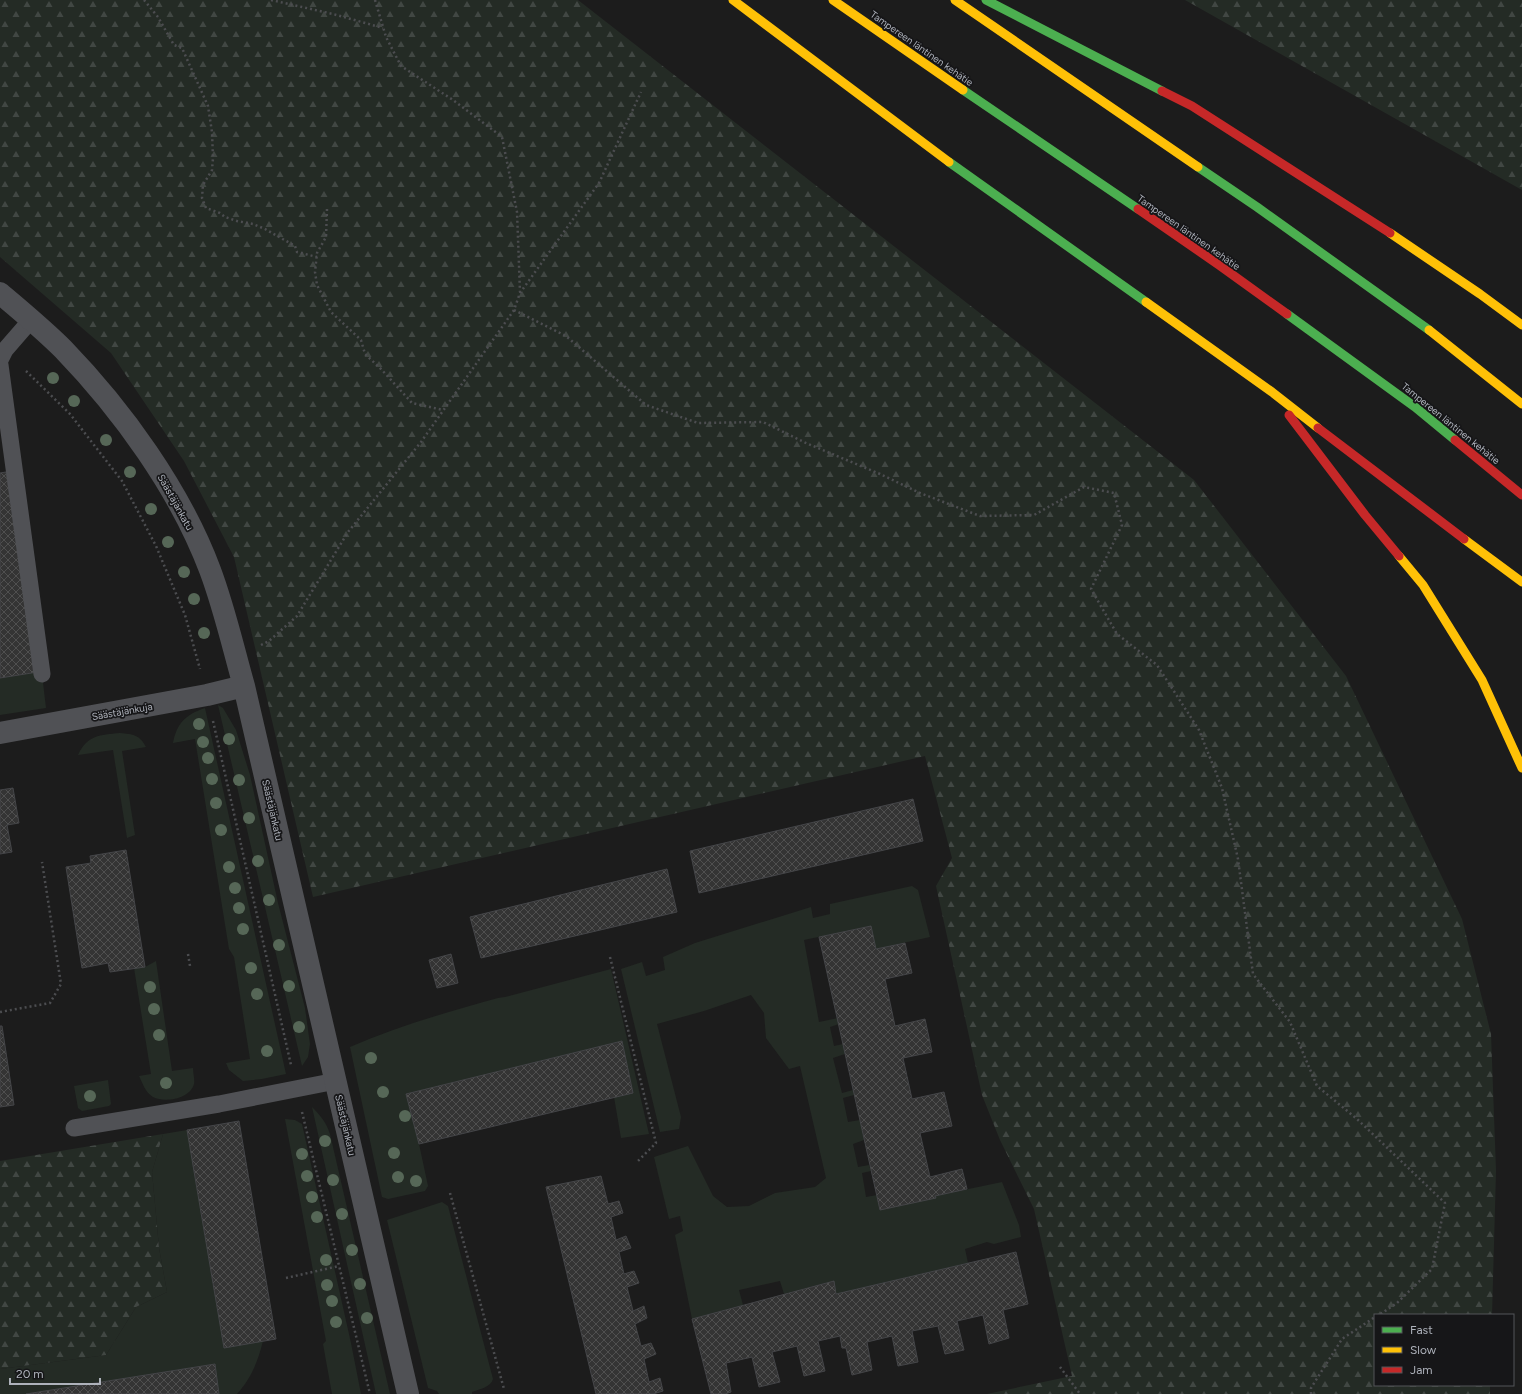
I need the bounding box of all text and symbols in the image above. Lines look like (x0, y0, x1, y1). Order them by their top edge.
street label: Tampereen läntinen kehätie (868, 8, 976, 89)
street label: Tampereen läntinen kehätie (1135, 192, 1243, 273)
street label: Tampereen läntinen kehätie (1399, 380, 1503, 467)
street label: Säästäjänkatu (155, 472, 196, 533)
street label: Säästäjänkuja (91, 700, 153, 723)
street label: Säästäjänkatu (259, 778, 286, 842)
street label: Säästäjänkatu (332, 1093, 359, 1157)
legend (1374, 1314, 1514, 1386)
text: Fast (1410, 1323, 1433, 1337)
text: Slow (1410, 1343, 1437, 1357)
scale bar (10, 1360, 100, 1386)
text: Jam (1410, 1363, 1433, 1377)
text: 20 m (16, 1367, 44, 1381)

